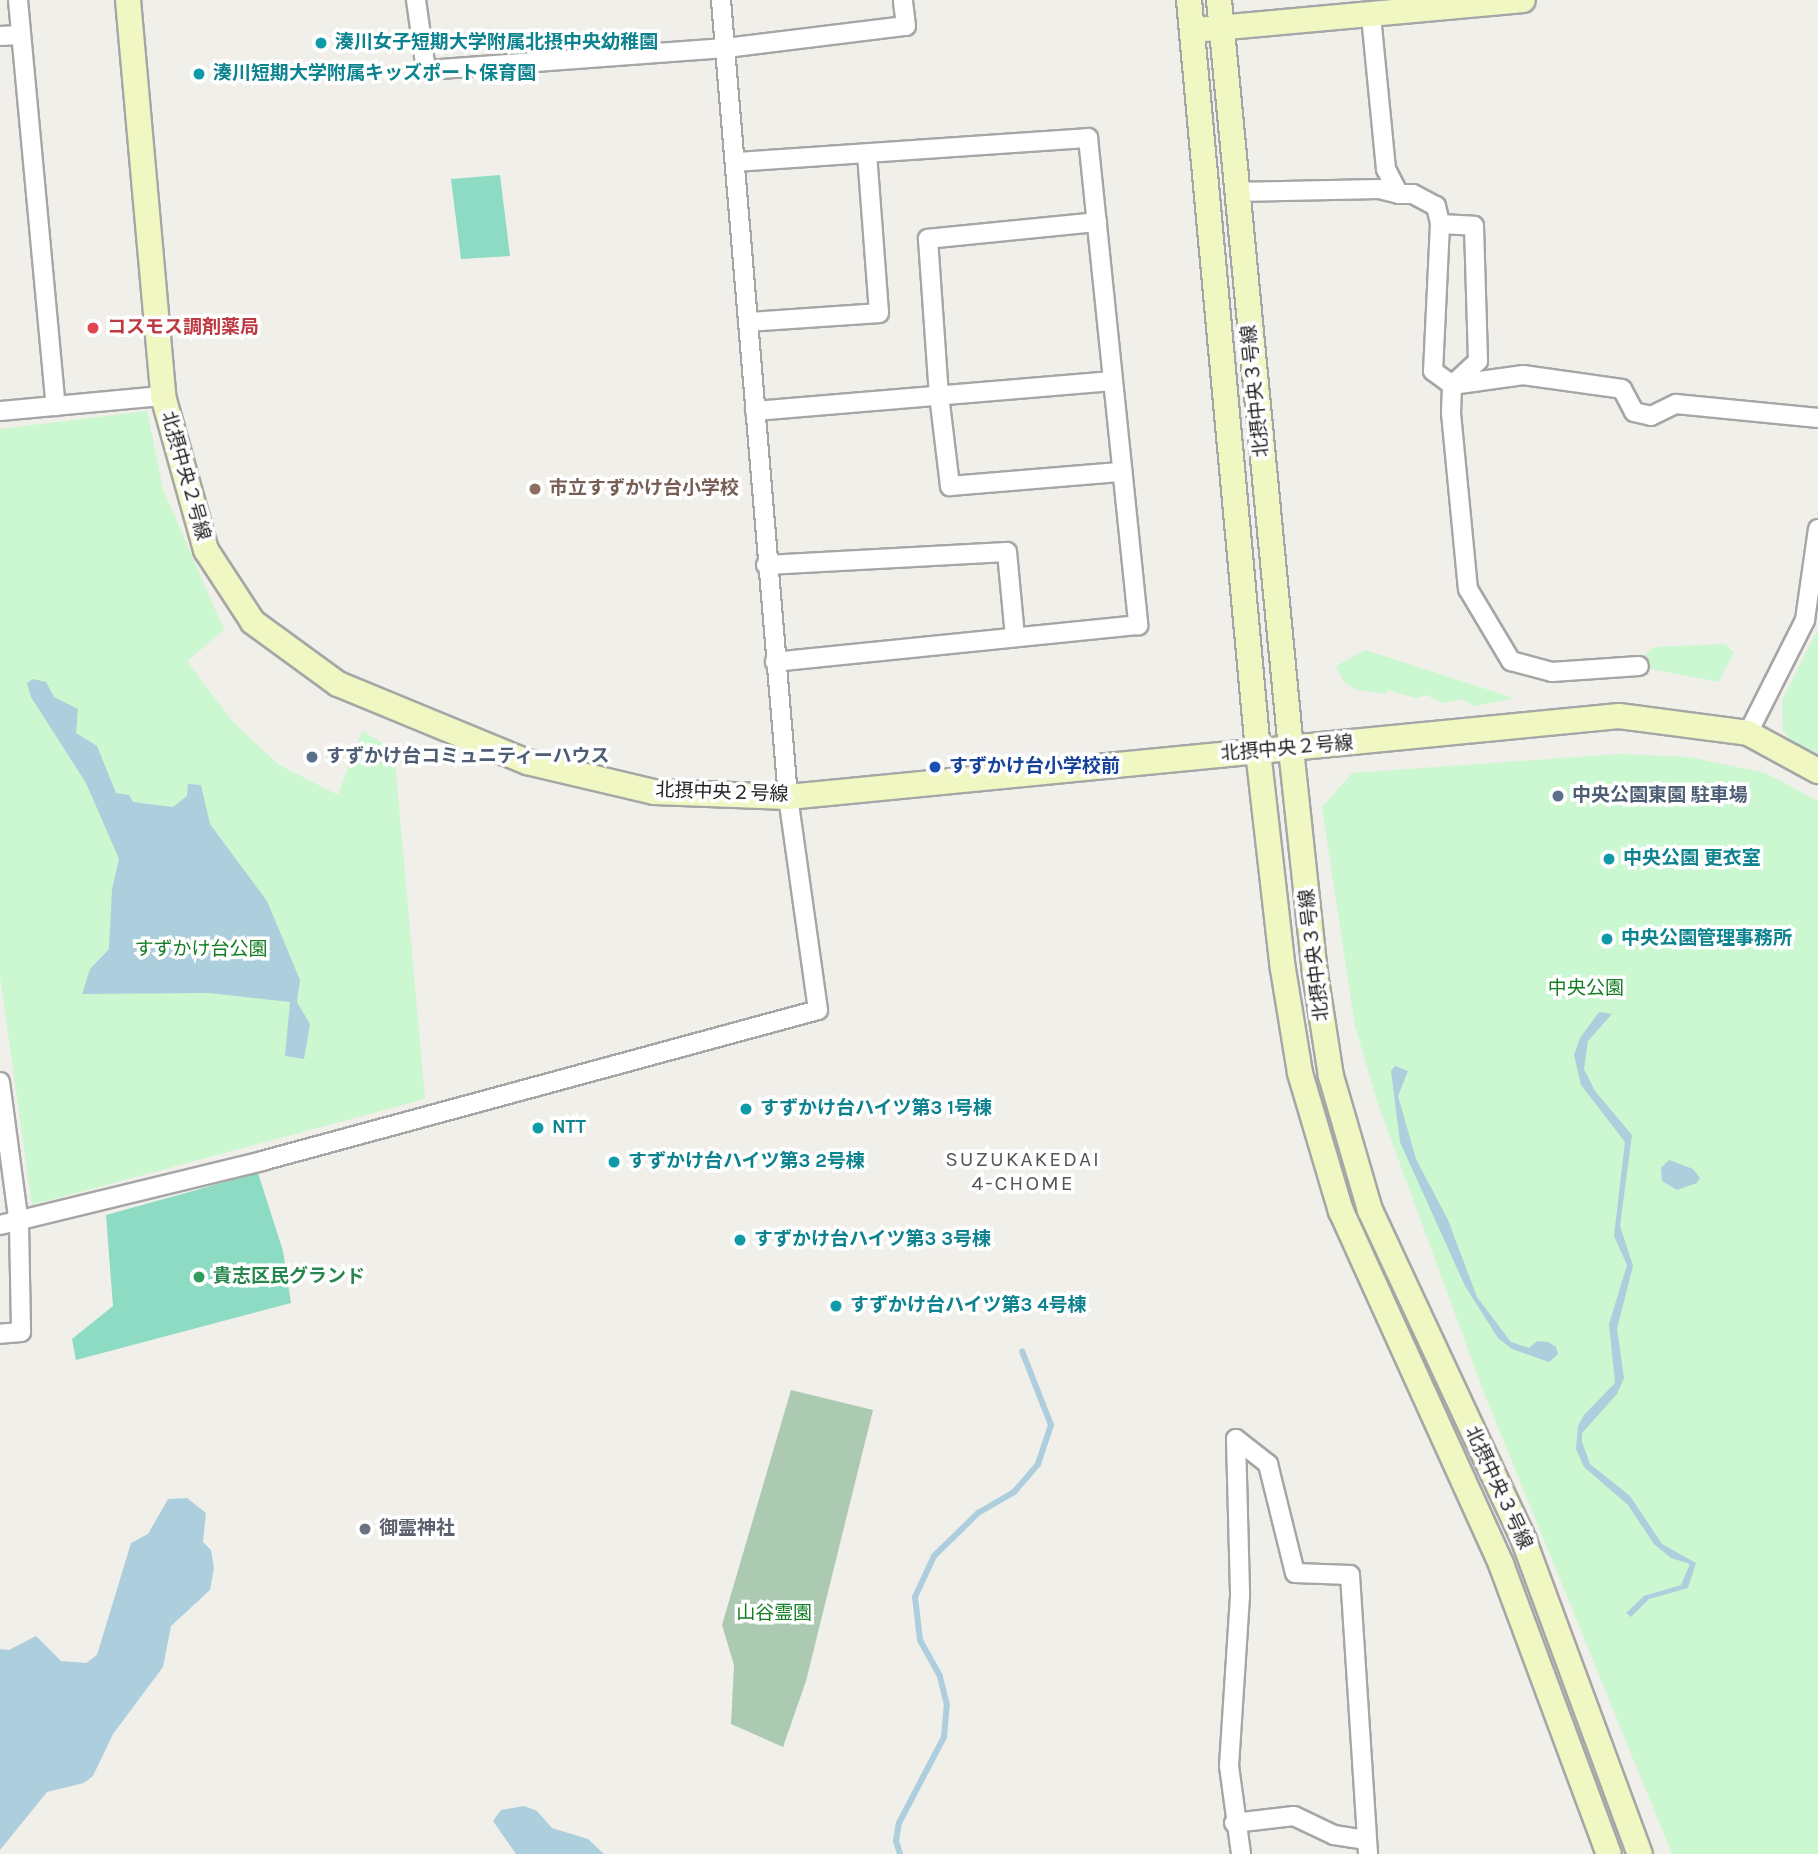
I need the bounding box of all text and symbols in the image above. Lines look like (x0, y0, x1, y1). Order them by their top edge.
place label: 湊川女子短期大学附属北摂中央幼稚園 (335, 32, 658, 54)
marker: 湊川女子短期大学附属北摂中央幼稚園 (313, 35, 329, 51)
place label: 湊川短期大学附属キッズポート保育園 (213, 63, 536, 85)
marker: 湊川短期大学附属キッズポート保育園 (191, 66, 207, 82)
place label: コスモス調剤薬局 (107, 317, 259, 339)
marker: コスモス調剤薬局 (85, 320, 101, 336)
street label: 北摂中央３号線 (1238, 324, 1274, 458)
street label: 北摂中央２号線 (156, 409, 214, 543)
place label: 市立すずかけ台小学校 (549, 478, 739, 500)
marker: 市立すずかけ台小学校 (527, 481, 543, 497)
street label: 北摂中央２号線 (1220, 732, 1354, 766)
place label: すずかけ台コミュニティーハウス (326, 746, 611, 768)
marker: すずかけ台コミュニティーハウス (304, 749, 320, 765)
place label: すずかけ台小学校前 (949, 756, 1120, 778)
marker: すずかけ台小学校前 (927, 759, 943, 775)
street label: 北摂中央２号線 (655, 779, 789, 807)
place label: 中央公園東園 駐車場 (1572, 785, 1748, 807)
marker: 中央公園東園 駐車場 (1550, 788, 1566, 804)
place label: 中央公園 更衣室 (1623, 848, 1761, 870)
marker: 中央公園 更衣室 (1601, 851, 1617, 867)
street label: 北摂中央３号線 (1296, 888, 1334, 1022)
place label: 中央公園管理事務所 (1621, 928, 1792, 950)
marker: 中央公園管理事務所 (1599, 931, 1615, 947)
park label: すずかけ台公園 (135, 939, 267, 961)
park label: 中央公園 (1548, 978, 1624, 1000)
place label: すずかけ台ハイツ第3 1号棟 (760, 1098, 992, 1120)
marker: すずかけ台ハイツ第3 1号棟 (738, 1101, 754, 1117)
place label: NTT (552, 1117, 586, 1139)
marker: NTT (530, 1120, 546, 1136)
district label: SUZUKAKEDAI 4-CHOME (947, 1146, 1099, 1196)
place label: すずかけ台ハイツ第3 2号棟 (628, 1151, 865, 1173)
marker: すずかけ台ハイツ第3 2号棟 (606, 1154, 622, 1170)
place label: すずかけ台ハイツ第3 3号棟 (754, 1229, 991, 1251)
marker: すずかけ台ハイツ第3 3号棟 (732, 1232, 748, 1248)
place label: 貴志区民グランド (213, 1266, 365, 1288)
marker: 貴志区民グランド (191, 1269, 207, 1285)
place label: すずかけ台ハイツ第3 4号棟 (850, 1295, 1087, 1317)
marker: すずかけ台ハイツ第3 4号棟 (828, 1298, 844, 1314)
street label: 北摂中央３号線 (1460, 1423, 1536, 1553)
place label: 御霊神社 (379, 1518, 455, 1540)
marker: 御霊神社 (357, 1521, 373, 1537)
park label: 山谷霊園 (736, 1603, 812, 1625)

